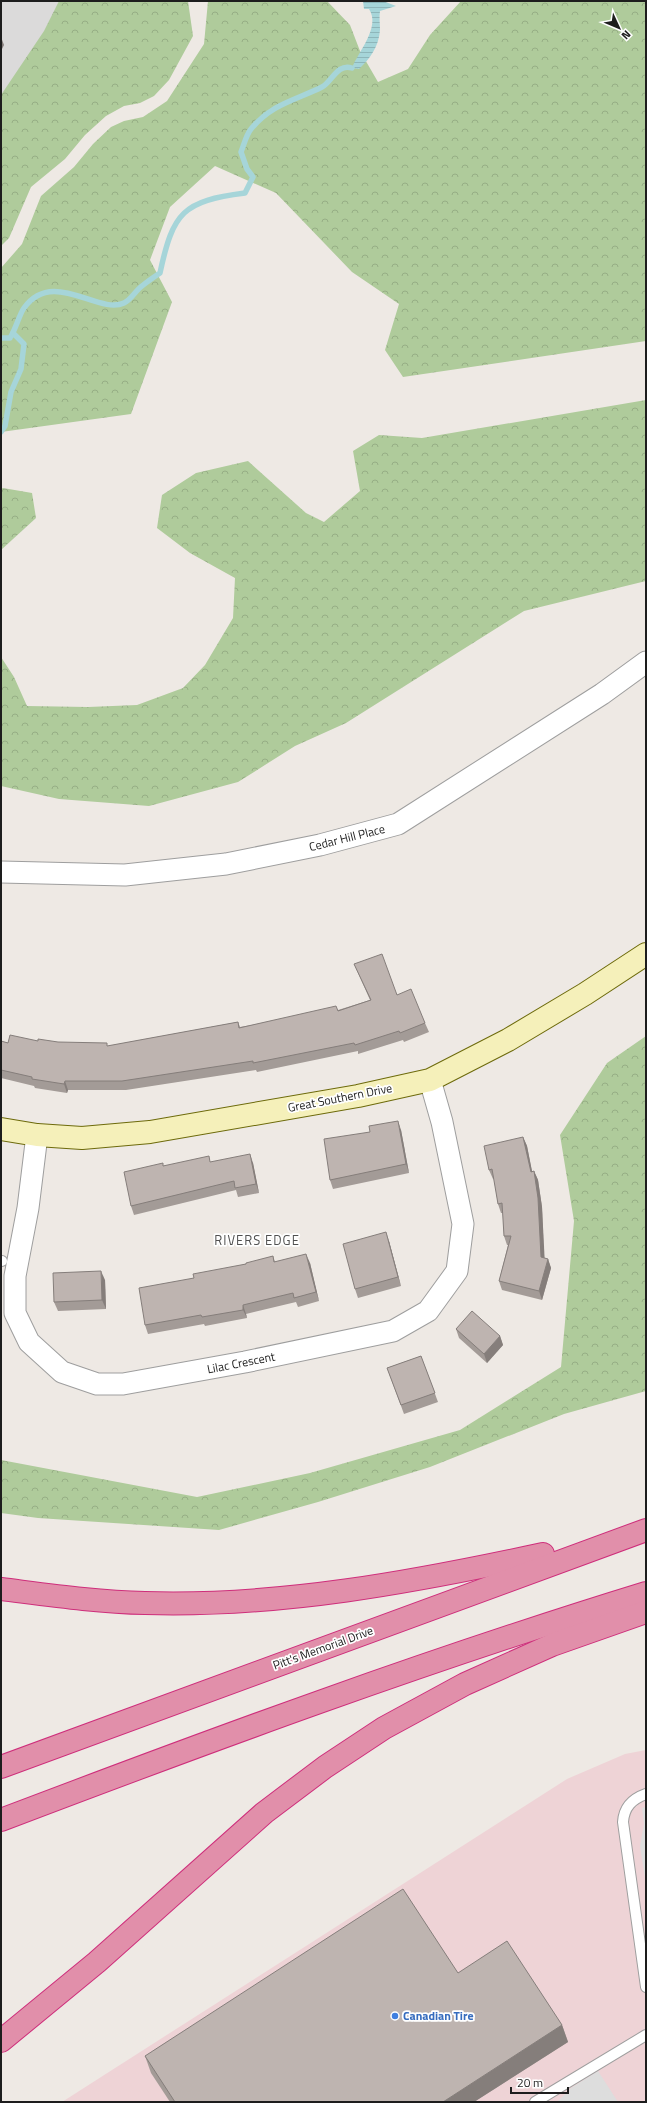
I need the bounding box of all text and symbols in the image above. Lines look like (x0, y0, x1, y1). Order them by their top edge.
north arrow (599, 8, 639, 48)
text: N (618, 27, 635, 43)
street label: Cedar Hill Place (307, 819, 387, 856)
street label: Great Southern Drive (286, 1078, 394, 1117)
district label: RIVERS EDGE (214, 1230, 300, 1250)
street label: Lilac Crescent (205, 1346, 277, 1378)
street label: Pitt's Memorial Drive (270, 1621, 376, 1675)
place label: Canadian Tire (403, 2006, 474, 2025)
marker: Canadian Tire (390, 2011, 400, 2021)
scale bar (511, 2069, 568, 2095)
text: 20 m (517, 2073, 543, 2092)

